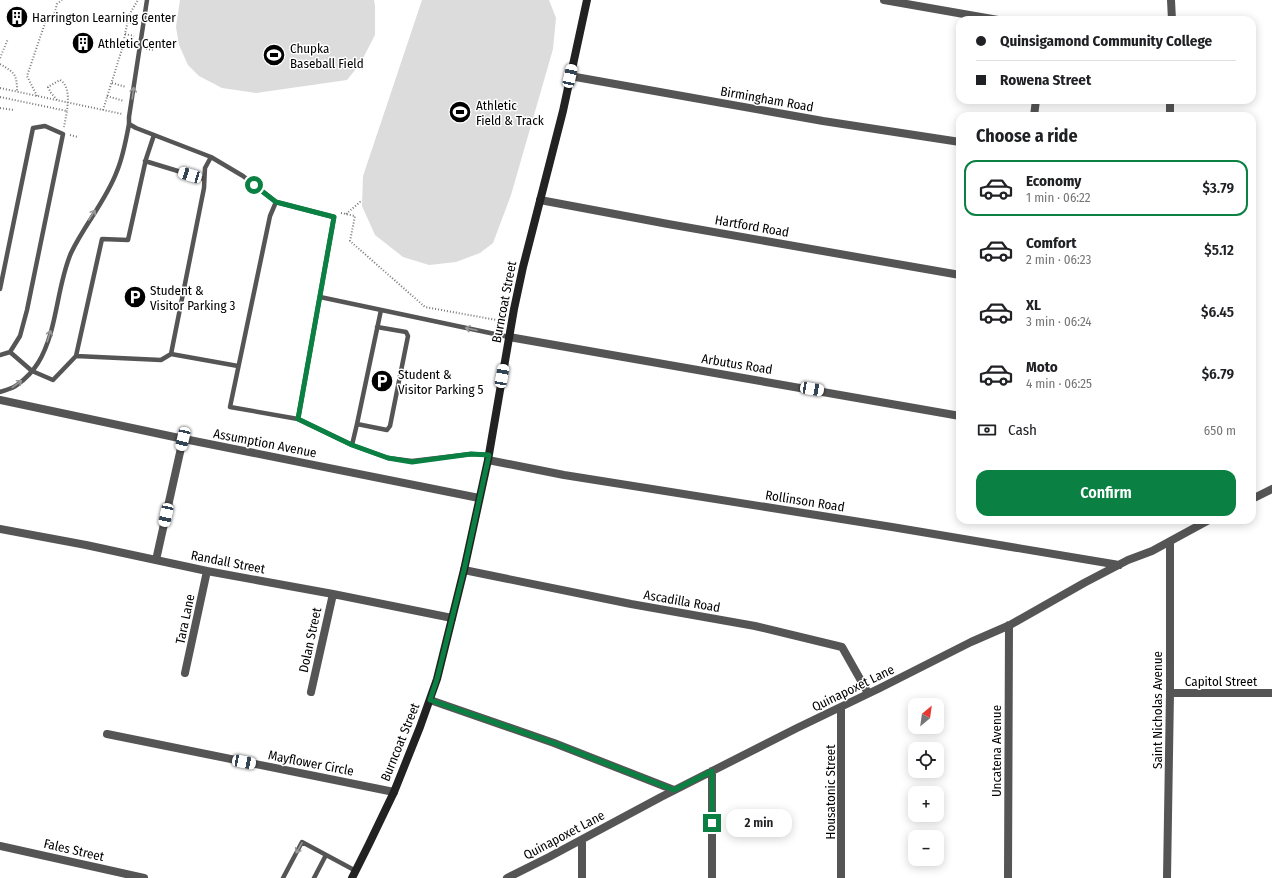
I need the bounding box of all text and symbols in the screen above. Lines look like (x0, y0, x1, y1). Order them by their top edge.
building icon: Harrington Learning Center (4, 4, 30, 30)
place label: Harrington Learning Center (32, 10, 176, 25)
building icon: Athletic Center (70, 30, 96, 56)
text: Quinsigamond Community College (1000, 32, 1212, 50)
place label: Athletic Center (98, 36, 177, 51)
place label: Chupka Baseball Field (290, 41, 364, 71)
sports icon: Chupka Baseball Field (261, 42, 287, 68)
car (562, 63, 578, 89)
text: Rowena Street (1000, 71, 1091, 89)
street label: Birmingham Road (719, 83, 815, 115)
one-way arrow (129, 87, 137, 100)
place label: Athletic Field & Track (476, 98, 545, 128)
sports icon: Athletic Field & Track (447, 99, 473, 125)
text: Choose a ride (976, 125, 1078, 147)
car (177, 166, 203, 184)
icon: car (978, 170, 1014, 206)
text: Economy (1026, 172, 1081, 190)
route start (245, 176, 263, 194)
text: $3.79 (1202, 179, 1234, 197)
text: 1 min · 06:22 (1026, 190, 1091, 205)
one-way arrow (89, 209, 97, 221)
street label: Hartford Road (714, 212, 790, 240)
icon: car (978, 232, 1014, 268)
text: Comfort (1026, 234, 1077, 252)
text: $5.12 (1204, 241, 1234, 259)
text: 2 min · 06:23 (1026, 252, 1091, 267)
street label: Burncoat Street (489, 259, 519, 344)
place label: Student & Visitor Parking 3 (150, 283, 236, 313)
parking icon: Student & Visitor Parking 3 (122, 284, 148, 310)
icon: car (978, 294, 1014, 330)
text: XL (1026, 296, 1041, 314)
text: $6.45 (1201, 303, 1234, 321)
text: 3 min · 06:24 (1026, 314, 1092, 329)
one-way arrow (465, 324, 478, 332)
one-way arrow (46, 330, 53, 343)
street label: Arbutus Road (700, 351, 774, 377)
icon: car (978, 356, 1014, 392)
text: Moto (1026, 358, 1058, 376)
car (494, 363, 510, 389)
text: $6.79 (1202, 365, 1234, 383)
place label: Student & Visitor Parking 5 (398, 367, 484, 397)
parking icon: Student & Visitor Parking 5 (369, 368, 395, 394)
text: 4 min · 06:25 (1026, 376, 1092, 391)
one-way arrow (12, 380, 23, 388)
car (799, 381, 825, 397)
icon: cash (976, 419, 998, 441)
text: Cash (1008, 421, 1037, 439)
text: 650 m (1204, 423, 1236, 438)
car (174, 426, 192, 452)
street label: Assumption Avenue (212, 426, 318, 460)
button: Confirm (976, 470, 1236, 516)
street label: Rollinson Road (764, 487, 846, 515)
car (158, 502, 174, 528)
street label: Randall Street (190, 547, 267, 577)
street label: Ascadilla Road (642, 587, 722, 615)
street label: Tara Lane (172, 593, 198, 645)
street label: Dolan Street (296, 605, 324, 674)
street label: Saint Nicholas Avenue (1150, 651, 1165, 769)
street label: Quinapoxet Lane (809, 662, 897, 714)
street label: Capitol Street (1185, 674, 1258, 689)
north arrow (908, 698, 944, 734)
map controls (908, 698, 944, 866)
street label: Burncoat Street (378, 700, 423, 783)
street label: Uncatena Avenue (989, 705, 1004, 797)
button: locate (908, 742, 944, 778)
street label: Housatonic Street (823, 744, 838, 839)
street label: Mayflower Circle (267, 747, 355, 779)
car (231, 754, 257, 770)
button: + (908, 786, 944, 822)
street label: Quinapoxet Lane (521, 807, 607, 863)
callout: 2 min (726, 809, 792, 837)
route end (703, 814, 721, 832)
text: 2 min (745, 815, 773, 830)
button: − (908, 830, 944, 866)
street label: Fales Street (42, 836, 106, 864)
one-way arrow (295, 842, 302, 854)

